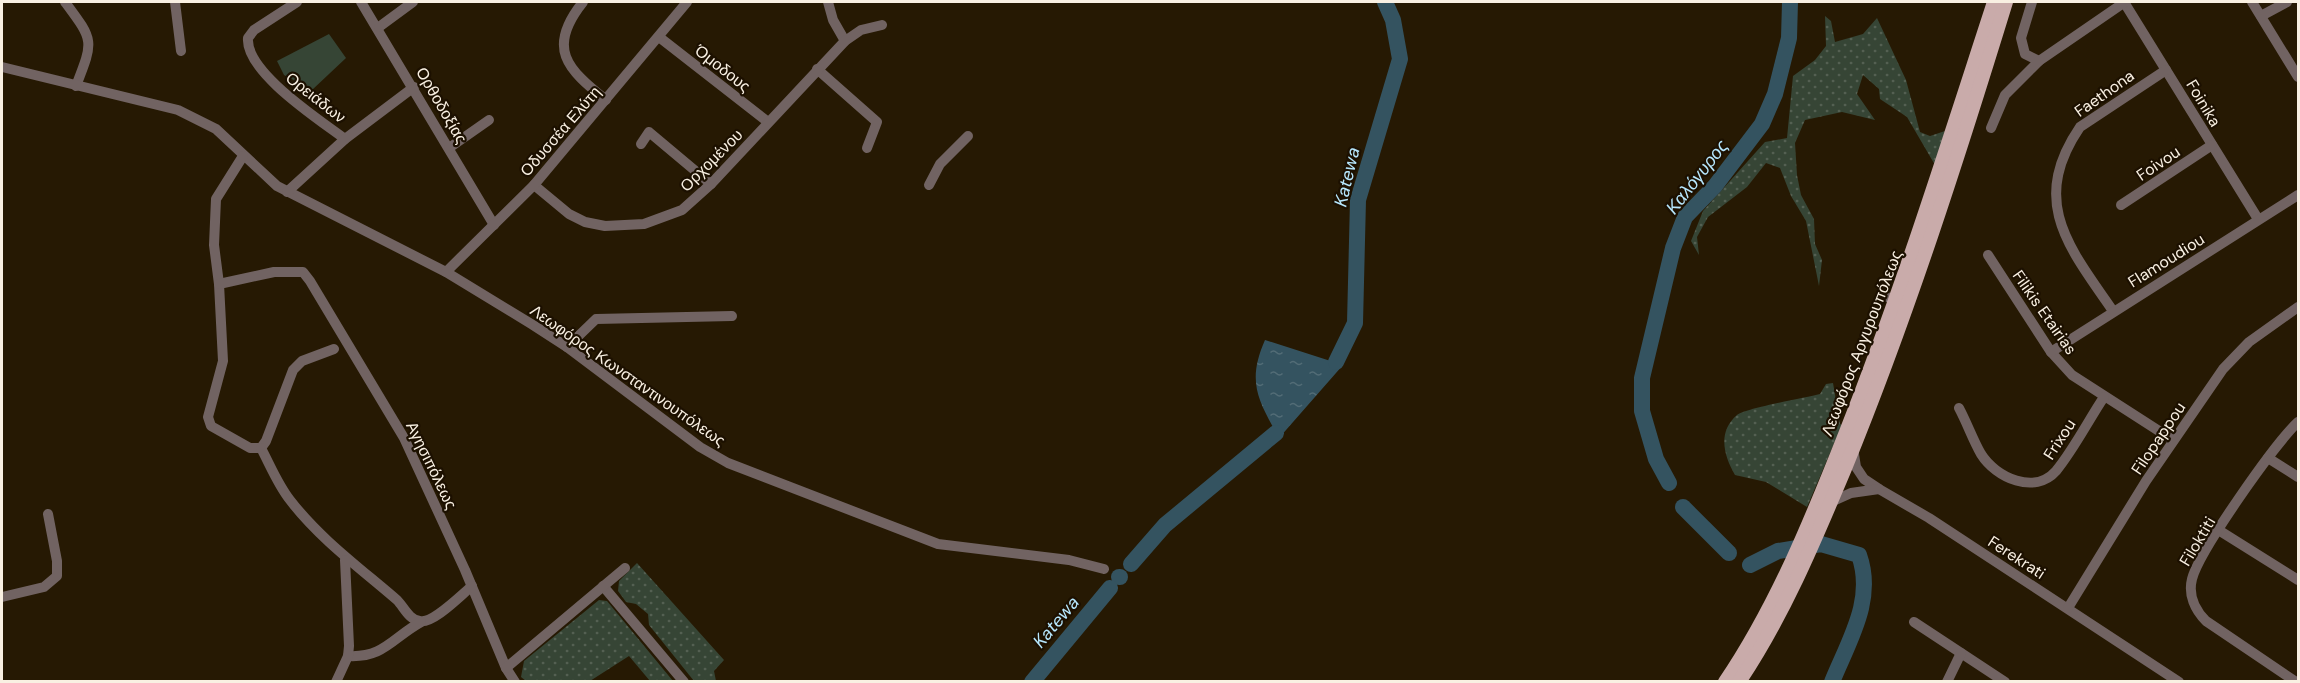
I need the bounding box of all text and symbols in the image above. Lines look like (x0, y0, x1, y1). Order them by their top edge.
street label: Όμοδους (690, 40, 755, 97)
street label: Ορθοδοξίας (411, 63, 472, 147)
street label: Faethona (2070, 65, 2138, 122)
street label: Ορειάδων (281, 67, 350, 127)
street label: Foinika (2181, 76, 2226, 131)
street label: Οδυσσέα Ελύτη (515, 82, 605, 181)
street label: Ορχομένου (675, 124, 747, 196)
water label: Καλόγυρος (1660, 135, 1734, 219)
street label: Foivou (2132, 141, 2184, 186)
water label: Katewa (1329, 145, 1366, 209)
street label: Flamoudiou (2124, 229, 2208, 292)
street label: Λεωφόρος Αργυρουπόλεως (1816, 247, 1907, 439)
street label: Filikis Etairias (2008, 266, 2081, 359)
street label: Λεωφόρος Κωνσταντινουπόλεως (526, 300, 730, 451)
street label: Filopappou (2127, 398, 2190, 479)
street label: Frixou (2038, 415, 2080, 464)
street label: Αγησιπόλεως (401, 418, 462, 513)
street label: Filoktiti (2175, 513, 2220, 570)
street label: Ferekrati (1984, 531, 2050, 584)
water label: Katewa (1027, 591, 1085, 653)

